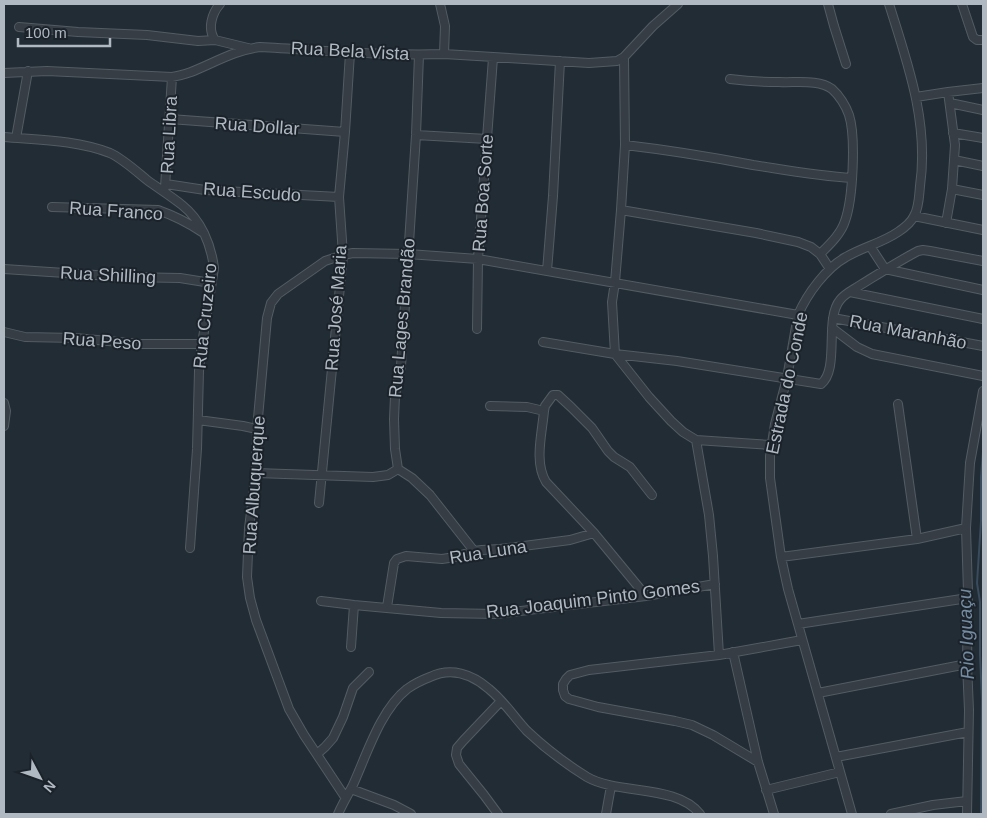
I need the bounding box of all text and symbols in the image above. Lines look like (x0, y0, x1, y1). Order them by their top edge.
scale bar (18, 15, 110, 47)
text: 100 m (25, 24, 67, 41)
street label: Rua Bela Vista (290, 38, 411, 64)
street label: Rua Libra (157, 95, 181, 174)
street label: Rua Dollar (214, 113, 300, 139)
street label: Rua Boa Sorte (469, 133, 497, 253)
street label: Rua Escudo (202, 179, 302, 205)
street label: Rua Franco (68, 198, 164, 224)
street label: Rua Lages Brandão (385, 237, 419, 399)
street label: Rua José Maria (322, 243, 350, 372)
street label: Rua Shilling (60, 262, 156, 288)
street label: Rua Cruzeiro (190, 262, 220, 370)
street label: Estrada do Conde (762, 310, 812, 456)
street label: Rua Maranhão (848, 311, 968, 353)
street label: Rua Peso (62, 328, 142, 354)
street label: Rua Albuquerque (239, 415, 269, 555)
street label: Rua Luna (448, 536, 529, 568)
street label: Rua Joaquim Pinto Gomes (485, 576, 701, 622)
water label: Rio Iguaçu (954, 588, 978, 680)
north arrow (15, 753, 65, 803)
text: N (40, 777, 59, 796)

